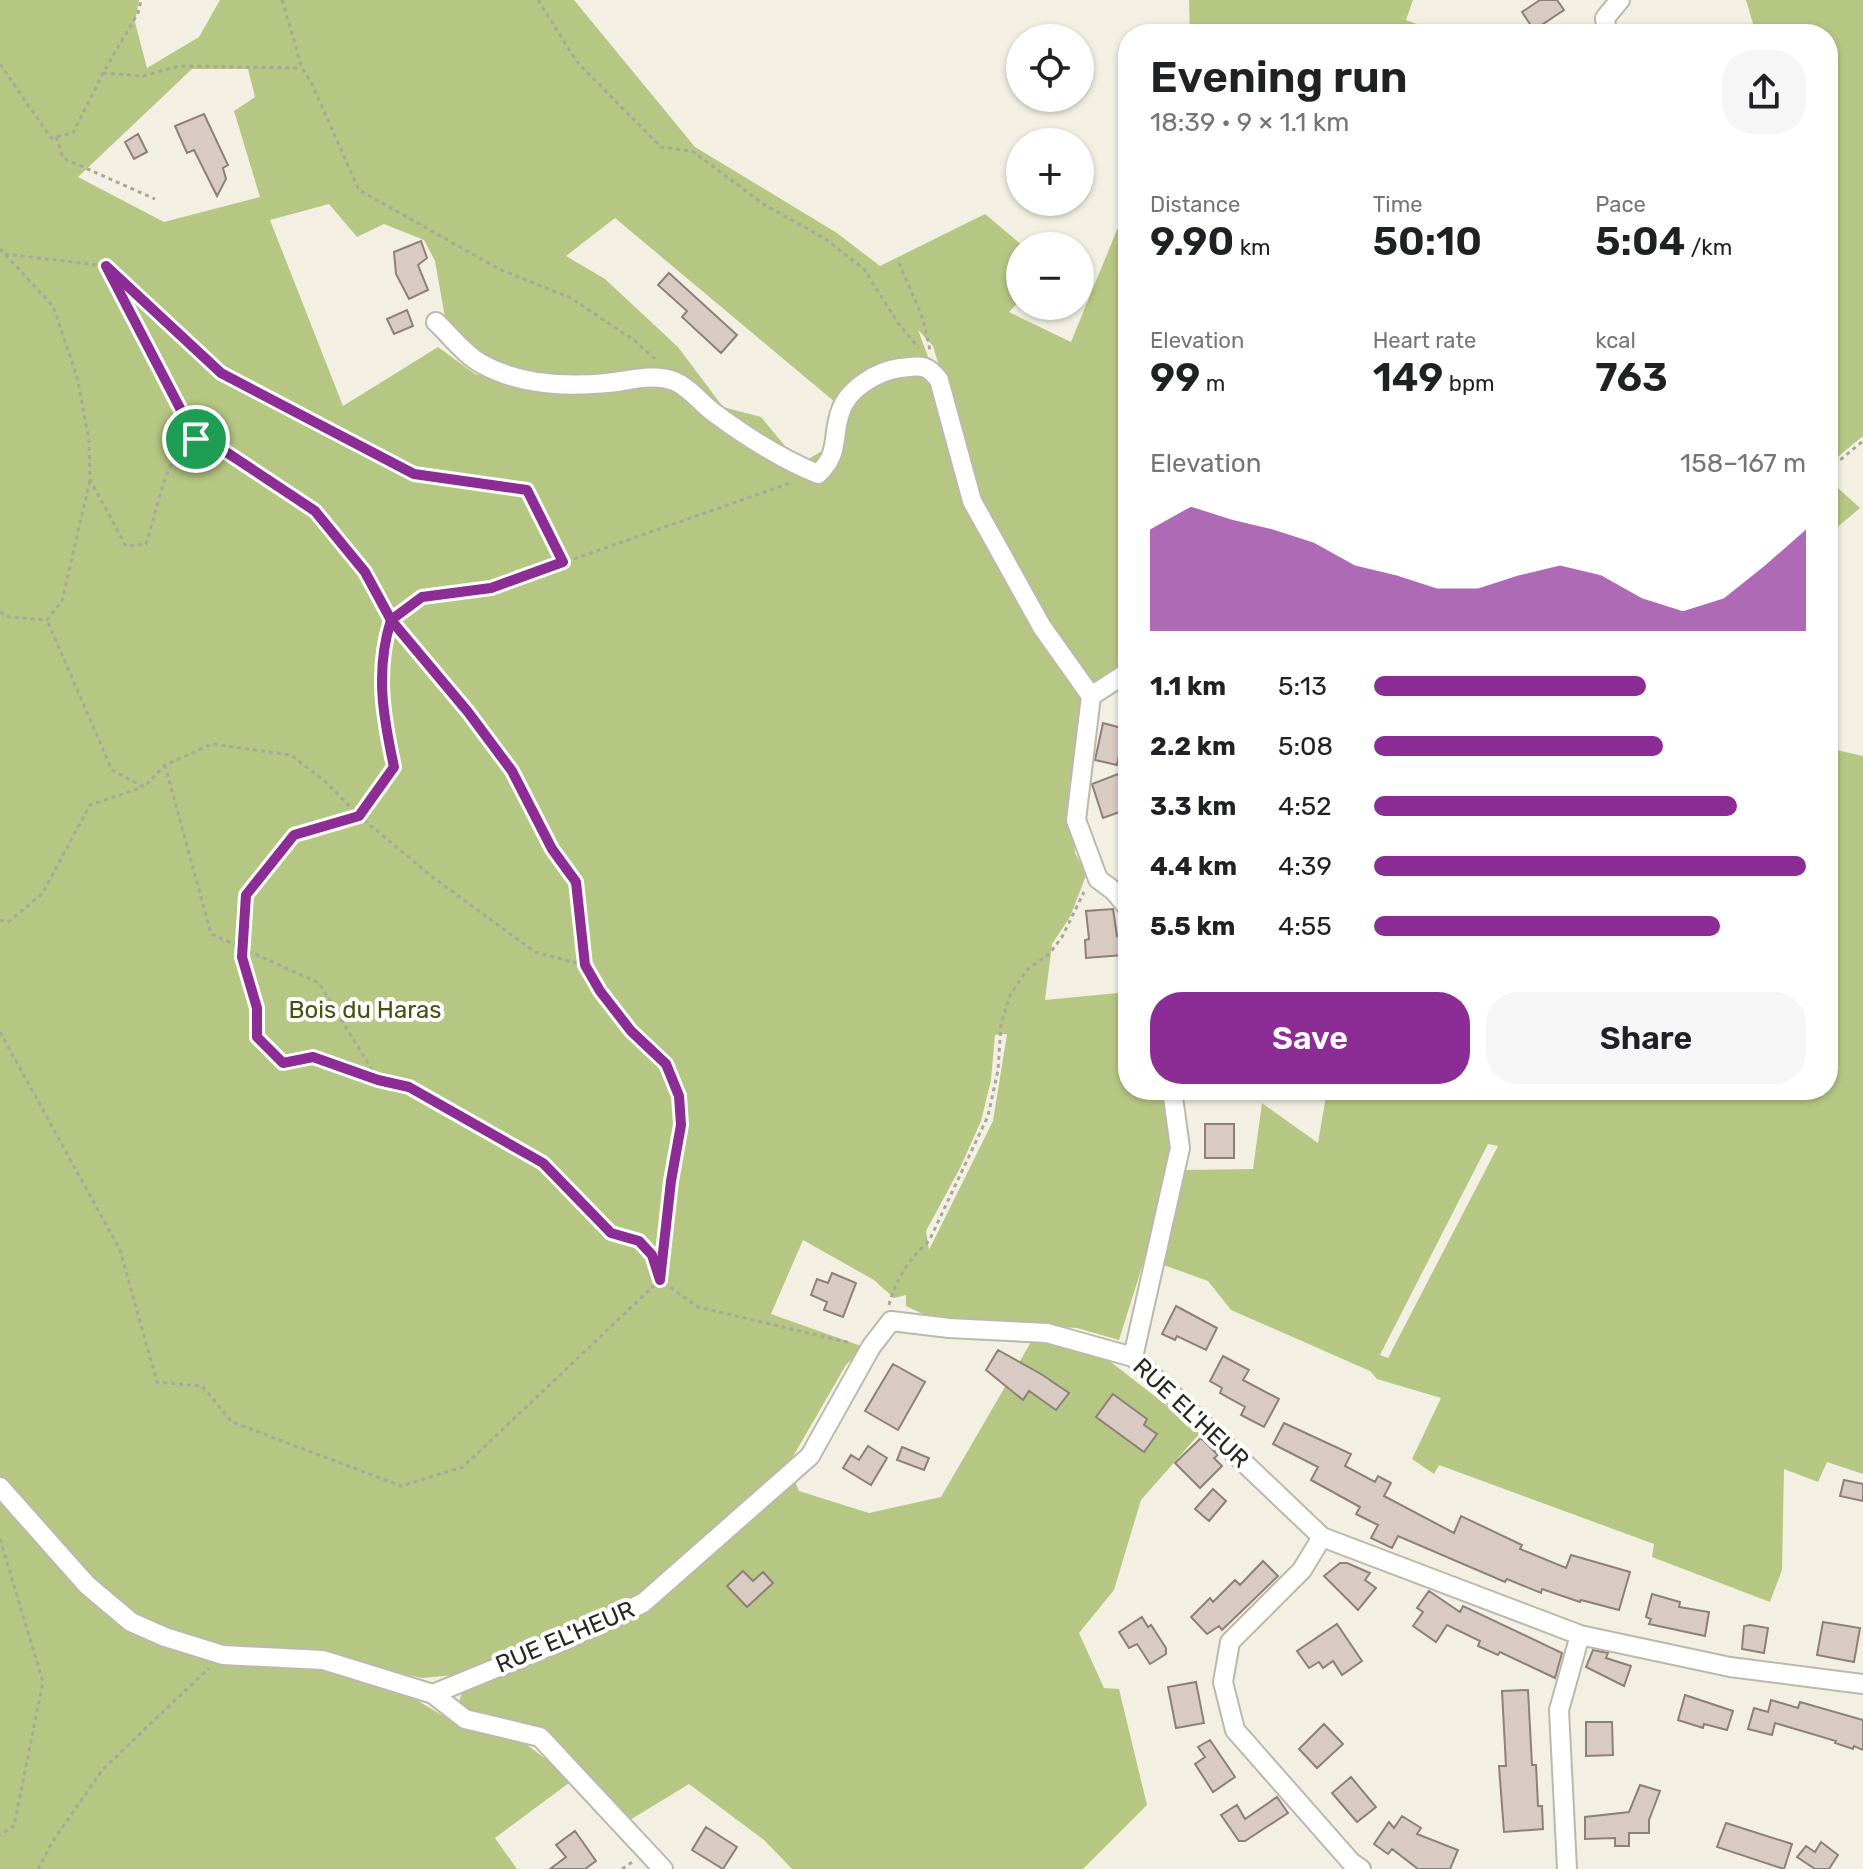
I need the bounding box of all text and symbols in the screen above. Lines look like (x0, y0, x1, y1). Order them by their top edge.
map controls (1006, 24, 1094, 320)
button: locate (1006, 24, 1094, 112)
button: share (1722, 50, 1806, 134)
text: Evening run (1150, 51, 1408, 103)
text: 18:39 · 9 × 1.1 km (1150, 107, 1349, 138)
button: + (1006, 128, 1094, 216)
text: Distance (1150, 191, 1240, 218)
text: Time (1373, 191, 1423, 218)
text: Pace (1595, 191, 1646, 218)
text: 9.90 (1150, 218, 1234, 265)
text: 50:10 (1373, 218, 1482, 265)
text: 5:04 (1595, 218, 1685, 265)
button: − (1006, 232, 1094, 320)
text: km (1234, 234, 1271, 261)
text: /km (1685, 234, 1732, 261)
text: Elevation (1150, 327, 1244, 354)
text: Heart rate (1373, 327, 1476, 354)
text: kcal (1595, 327, 1636, 354)
text: 99 (1150, 354, 1200, 401)
text: 149 (1373, 354, 1443, 401)
text: 763 (1595, 354, 1668, 401)
text: m (1200, 370, 1225, 397)
text: bpm (1443, 370, 1495, 397)
pin (162, 405, 230, 473)
icon: arrive (174, 417, 218, 461)
text: Elevation (1150, 448, 1261, 479)
text: 158–167 m (1680, 448, 1806, 479)
text: 1.1 km (1150, 671, 1226, 702)
text: 5:13 (1278, 671, 1327, 702)
text: 2.2 km (1150, 731, 1236, 762)
text: 5:08 (1278, 731, 1333, 762)
text: 3.3 km (1150, 791, 1236, 822)
text: 4:52 (1278, 791, 1332, 822)
text: 4.4 km (1150, 851, 1237, 882)
text: 4:39 (1278, 851, 1332, 882)
text: 5.5 km (1150, 911, 1235, 942)
text: 4:55 (1278, 911, 1332, 942)
button: Save (1150, 992, 1470, 1084)
button: Share (1486, 992, 1806, 1084)
park label: Bois du Haras (288, 996, 442, 1024)
street label: RUE EL'HEUR (1127, 1352, 1255, 1474)
street label: RUE EL'HEUR (491, 1595, 639, 1679)

